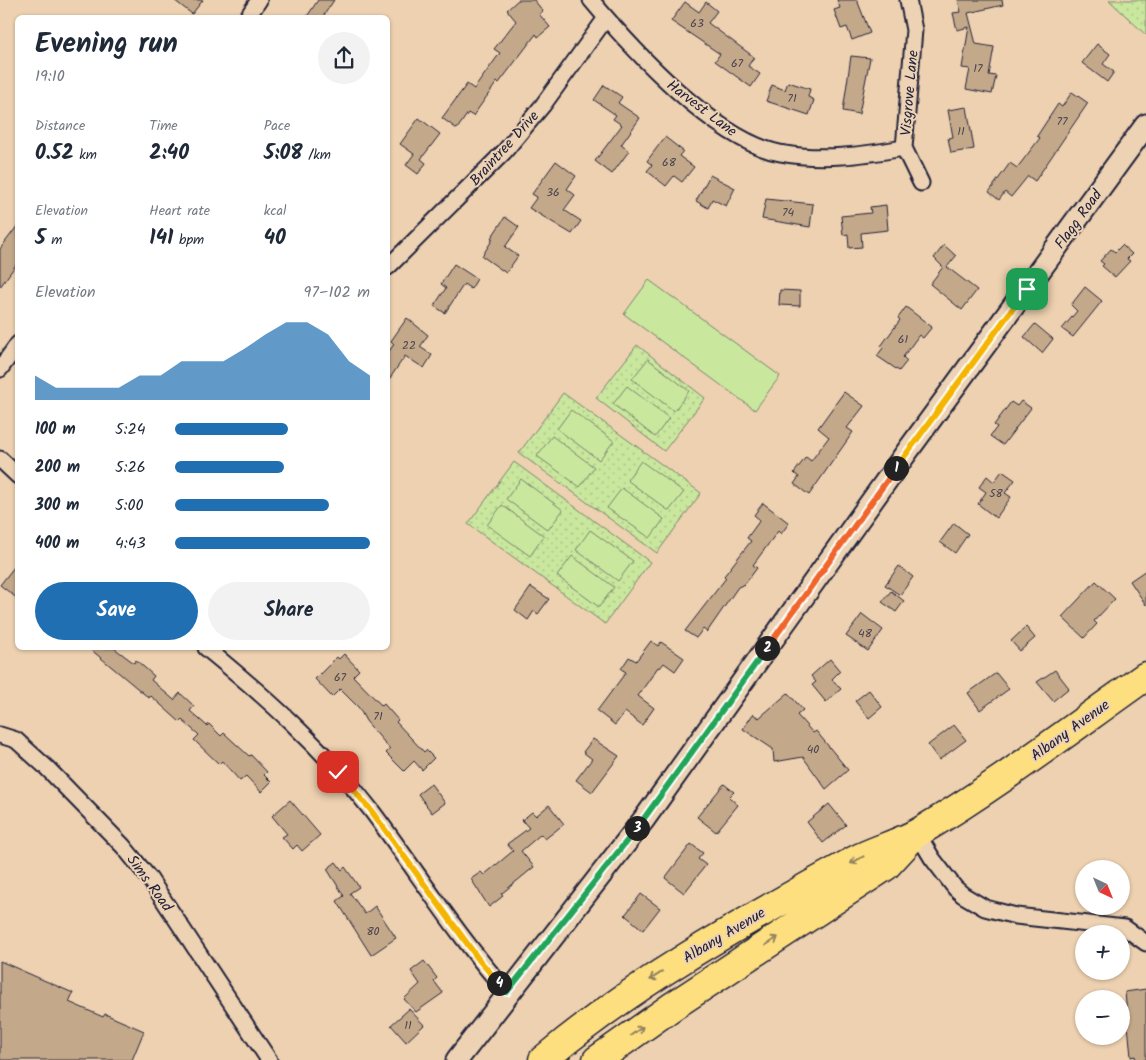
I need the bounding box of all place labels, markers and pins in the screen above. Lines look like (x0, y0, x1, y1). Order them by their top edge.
pin (1006, 268, 1048, 310)
pin: 1 (884, 456, 908, 480)
pin: 2 (754, 636, 780, 660)
pin (317, 751, 359, 793)
pin: 3 (624, 816, 650, 840)
pin: 4 (486, 970, 512, 996)

